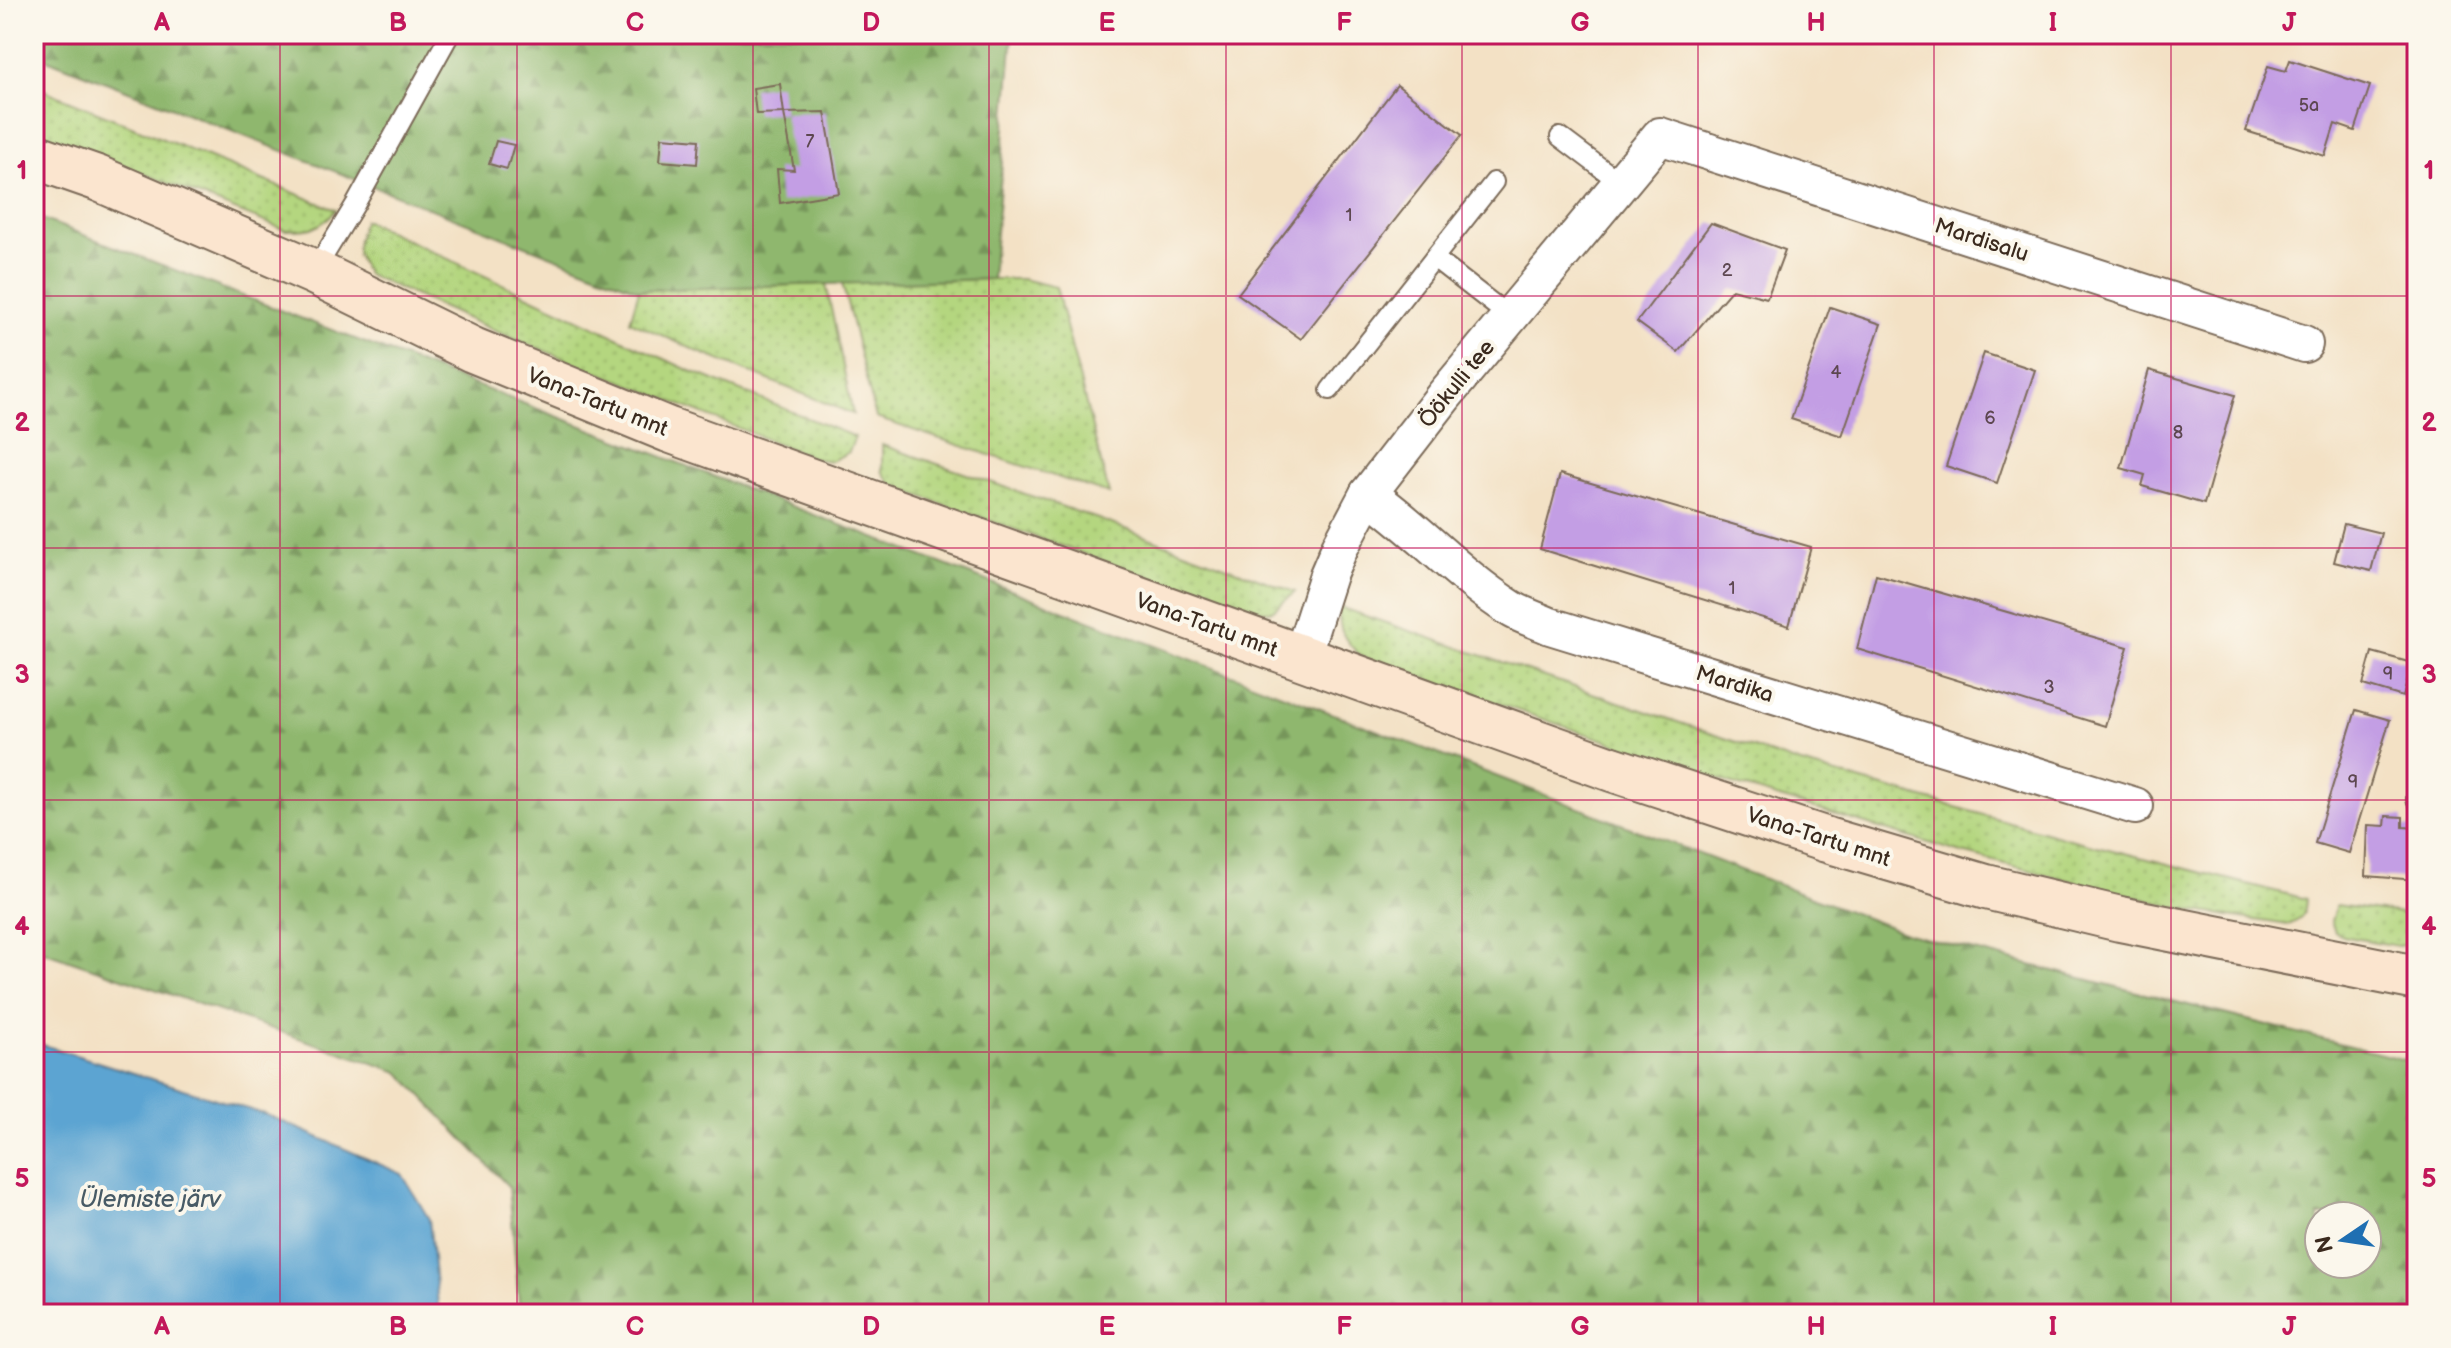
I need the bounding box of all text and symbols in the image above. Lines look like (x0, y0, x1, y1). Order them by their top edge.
text: A (153, 8, 170, 39)
text: B (389, 8, 407, 39)
text: C (626, 8, 644, 39)
text: D (862, 8, 880, 39)
text: E (1099, 8, 1116, 39)
text: F (1336, 8, 1352, 39)
text: G (1570, 8, 1590, 39)
text: H (1806, 8, 1826, 39)
text: I (2049, 8, 2057, 39)
text: J (2282, 8, 2297, 39)
house number: 5a (2299, 95, 2319, 116)
house number: 7 (806, 131, 815, 152)
text: 1 (17, 156, 27, 187)
text: 1 (2424, 156, 2434, 187)
house number: 1 (1346, 205, 1352, 226)
street label: Mardisalu (1931, 213, 2032, 268)
house number: 2 (1722, 260, 1733, 281)
street label: Öökulli tee (1413, 334, 1501, 433)
street label: Vana-Tartu mnt (523, 362, 672, 443)
house number: 4 (1831, 362, 1842, 383)
text: 2 (14, 408, 30, 439)
house number: 6 (1985, 408, 1996, 429)
text: 2 (2421, 408, 2437, 439)
house number: 8 (2173, 422, 2183, 443)
house number: 1 (1729, 578, 1735, 599)
street label: Vana-Tartu mnt (1132, 587, 1281, 664)
text: 3 (14, 660, 30, 691)
street label: Mardika (1693, 660, 1777, 709)
text: 3 (2421, 660, 2437, 691)
house number: 9 (2383, 664, 2393, 685)
house number: 3 (2043, 677, 2055, 698)
house number: 9 (2348, 772, 2358, 793)
street label: Vana-Tartu mnt (1743, 802, 1894, 873)
text: 4 (14, 912, 30, 943)
text: 4 (2421, 912, 2437, 943)
text: 5 (14, 1164, 30, 1195)
text: 5 (2421, 1164, 2437, 1195)
water label: Ülemiste järv (80, 1184, 222, 1214)
north arrow (2303, 1200, 2383, 1280)
text: N (2310, 1233, 2340, 1255)
text: A (153, 1312, 170, 1343)
text: B (389, 1312, 407, 1343)
text: C (626, 1312, 644, 1343)
text: D (862, 1312, 880, 1343)
text: E (1099, 1312, 1116, 1343)
text: F (1336, 1312, 1352, 1343)
text: G (1570, 1312, 1590, 1343)
text: H (1806, 1312, 1826, 1343)
text: I (2049, 1312, 2057, 1343)
text: J (2282, 1312, 2297, 1343)

